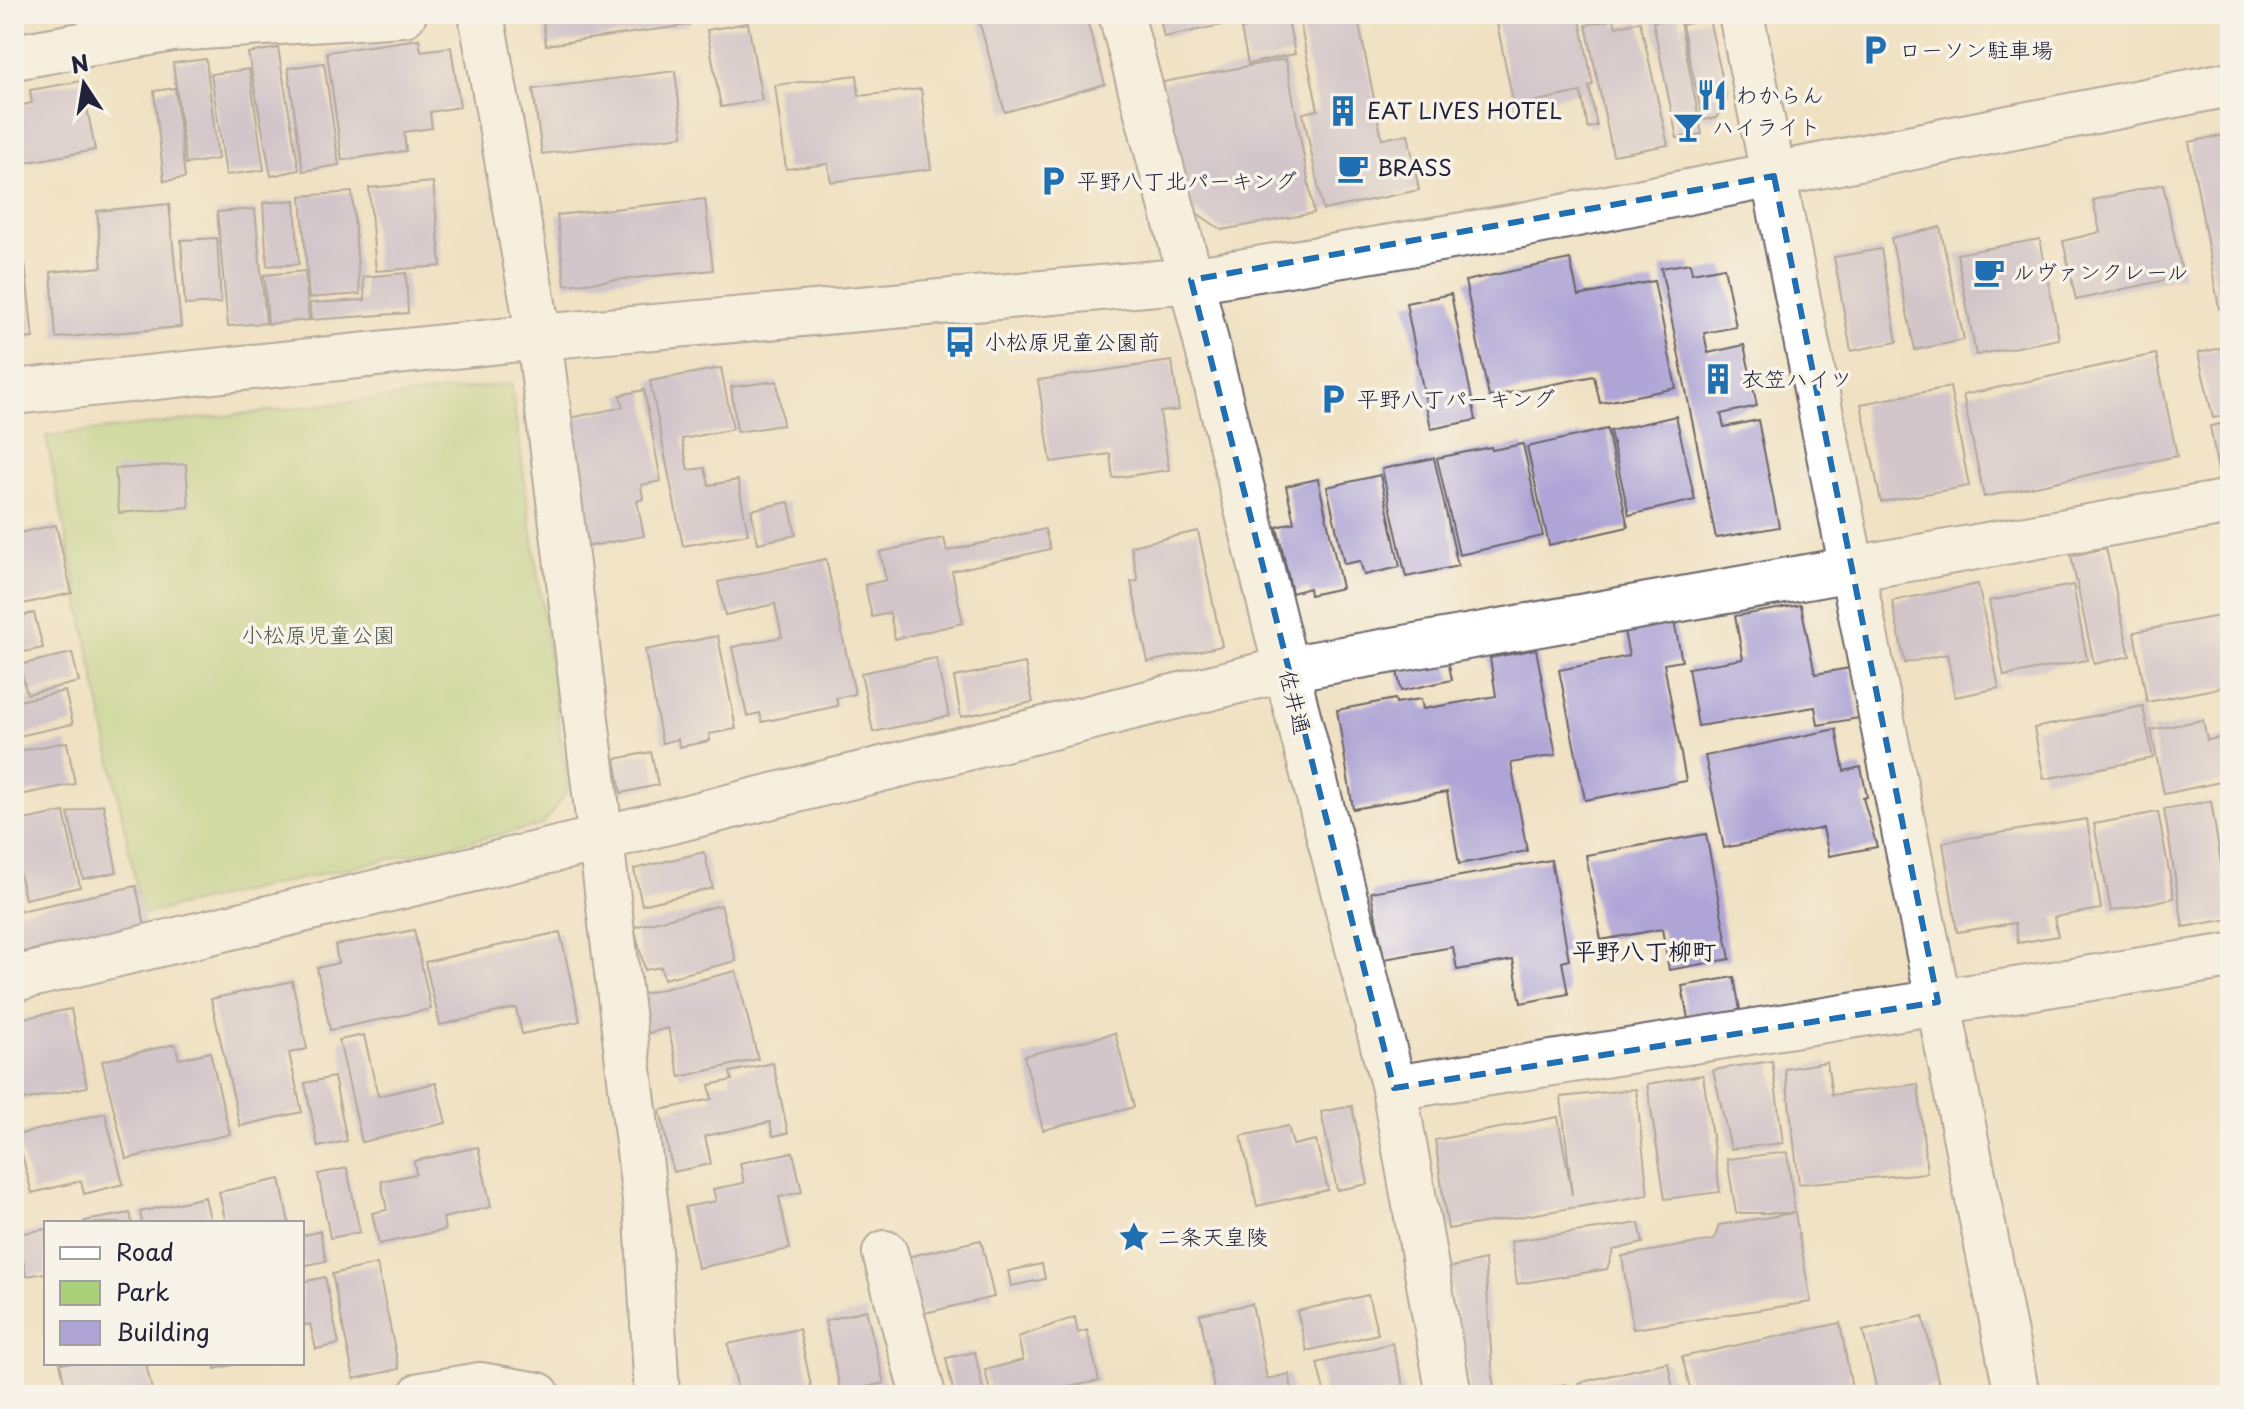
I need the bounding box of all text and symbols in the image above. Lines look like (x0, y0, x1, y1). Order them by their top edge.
place label: ローソン駐車場 (1899, 32, 2053, 65)
parking icon: ローソン駐車場 (1858, 33, 1892, 67)
north arrow (44, 44, 124, 124)
text: N (68, 45, 91, 81)
place label: わからん (1736, 77, 1824, 110)
restaurant icon: わからん (1695, 78, 1729, 112)
place label: EAT LIVES HOTEL (1367, 93, 1562, 126)
building icon: EAT LIVES HOTEL (1326, 94, 1360, 128)
place label: ハイライト (1712, 109, 1821, 142)
bar icon: ハイライト (1671, 110, 1705, 144)
place label: BRASS (1377, 150, 1452, 183)
cafe icon: BRASS (1336, 151, 1370, 185)
place label: 平野八丁北パーキング (1077, 163, 1297, 196)
parking icon: 平野八丁北パーキング (1036, 164, 1070, 198)
place label: ルヴァンクレール (2013, 254, 2189, 287)
cafe icon: ルヴァンクレール (1972, 255, 2006, 289)
place label: 小松原児童公園前 (984, 324, 1160, 357)
bus stop icon: 小松原児童公園前 (943, 325, 977, 359)
place label: 衣笠ハイツ (1742, 361, 1852, 394)
building icon: 衣笠ハイツ (1701, 362, 1735, 396)
place label: 平野八丁パーキング (1357, 381, 1555, 414)
parking icon: 平野八丁パーキング (1316, 382, 1350, 416)
park label: 小松原児童公園 (241, 617, 395, 650)
street label: 佐井通 (1272, 666, 1320, 738)
district label: 平野八丁柳町 (1572, 932, 1716, 968)
place label: 二条天皇陵 (1158, 1219, 1268, 1252)
place icon: 二条天皇陵 (1117, 1220, 1151, 1254)
legend (44, 1221, 304, 1365)
text: Road (116, 1233, 174, 1269)
text: Park (116, 1273, 170, 1309)
text: Building (116, 1313, 210, 1349)

